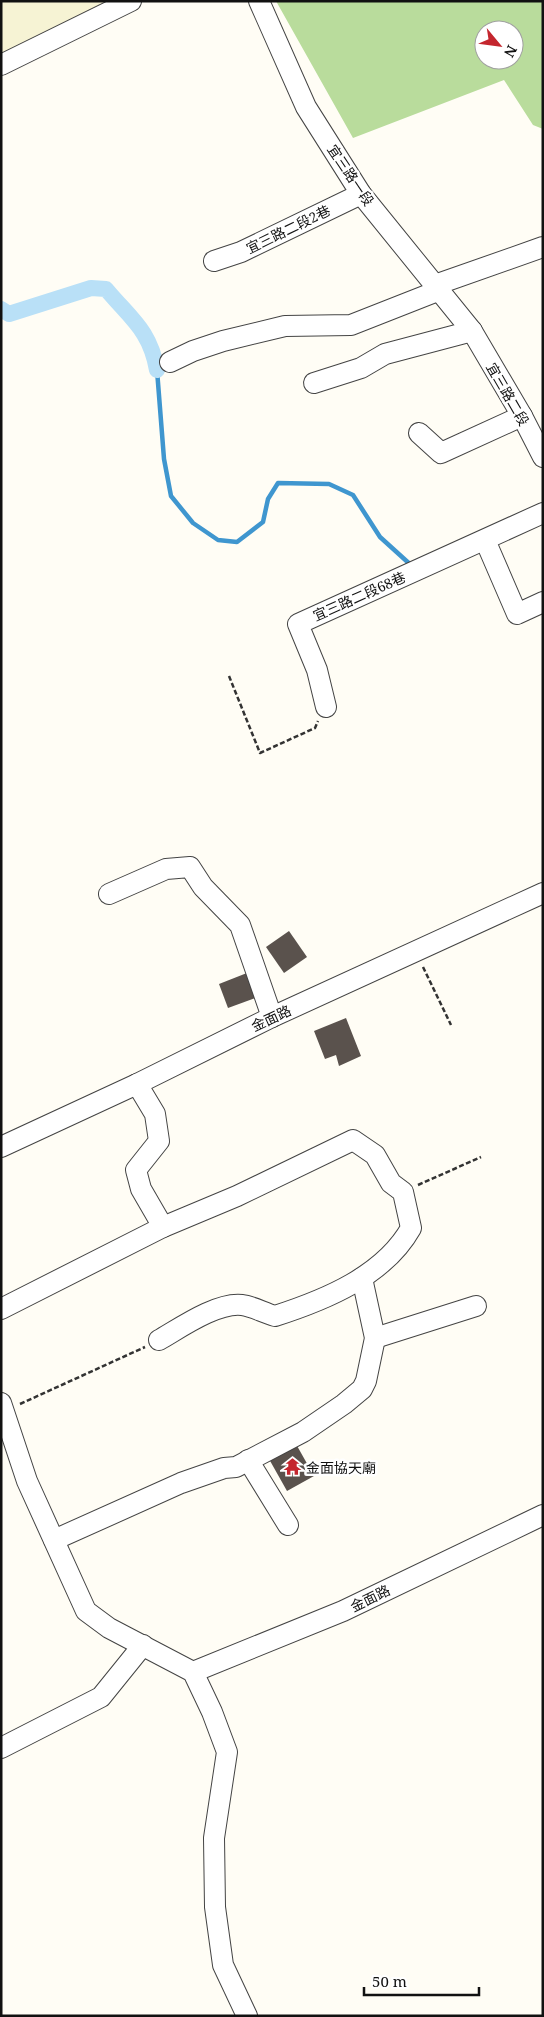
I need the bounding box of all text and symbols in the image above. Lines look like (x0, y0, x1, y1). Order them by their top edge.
north arrow (474, 20, 524, 70)
text: N (500, 42, 522, 61)
street label: 宜三路一段 (324, 141, 378, 209)
street label: 宜三路二段2巷 (243, 200, 333, 258)
street label: 宜三路二段 (482, 359, 534, 429)
street label: 宜三路二段68巷 (310, 567, 408, 625)
street label: 金面路 (248, 1001, 294, 1035)
temple icon: 金面協天廟 (282, 1457, 302, 1477)
place label: 金面協天廟 (306, 1458, 376, 1477)
street label: 金面路 (347, 1580, 393, 1616)
scale bar (364, 1964, 479, 1996)
text: 50 m (372, 1971, 407, 1991)

